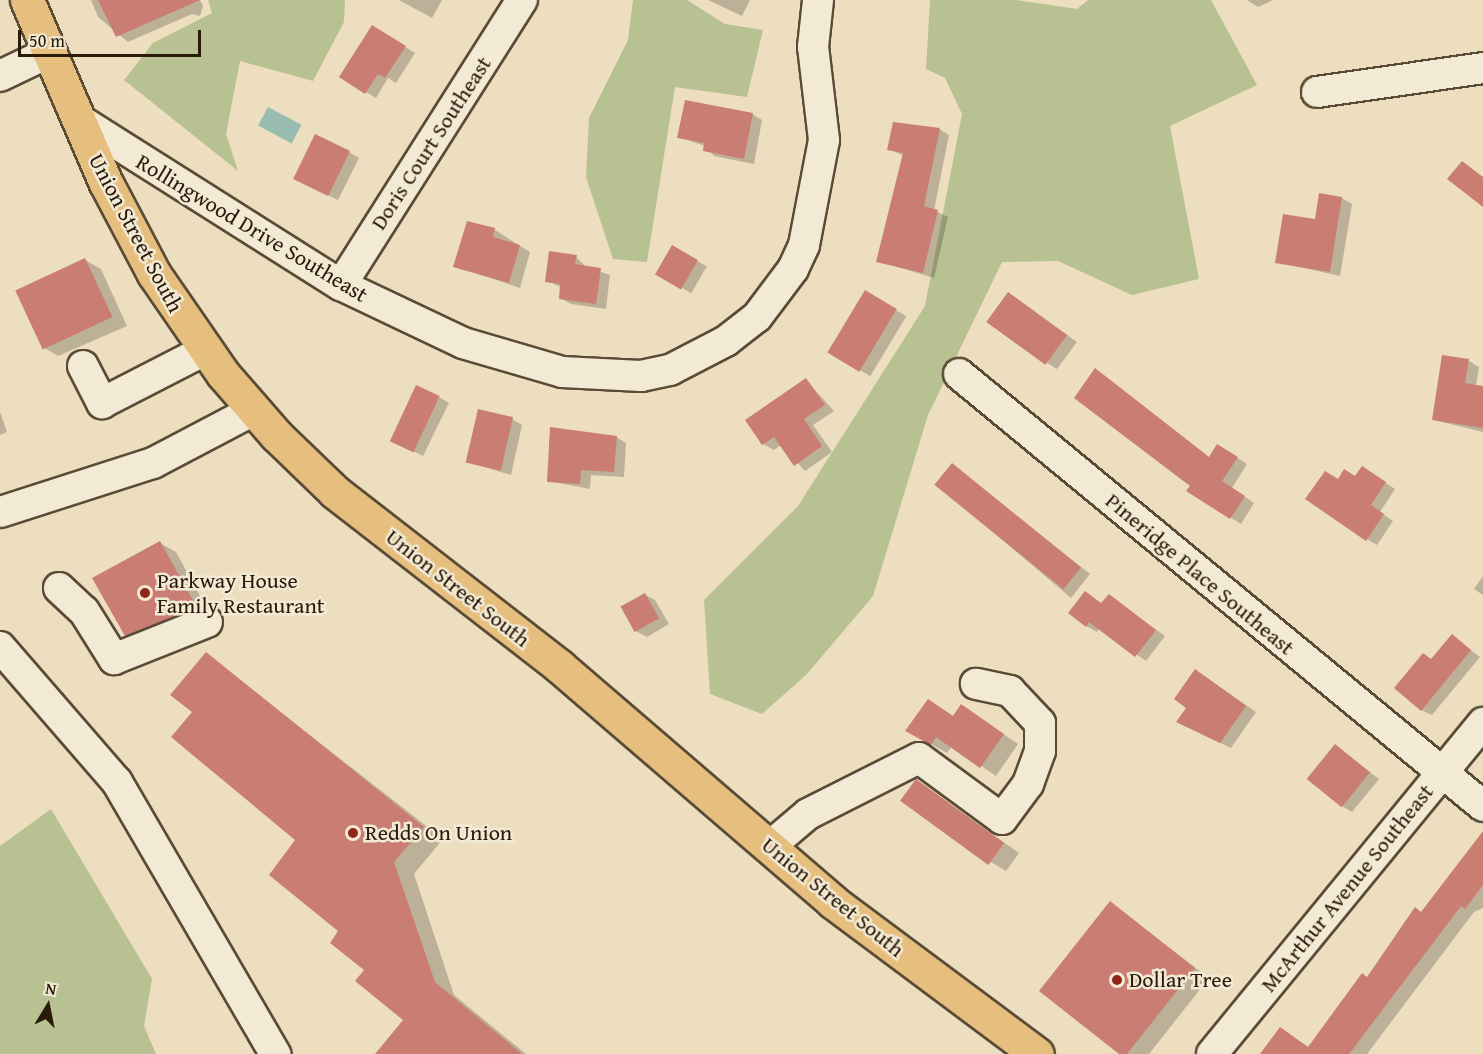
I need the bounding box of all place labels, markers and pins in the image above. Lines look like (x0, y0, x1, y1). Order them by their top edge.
place label: Parkway House Family Restaurant (157, 567, 325, 618)
marker: Parkway House Family Restaurant (138, 586, 152, 600)
place label: Redds On Union (365, 820, 512, 846)
marker: Redds On Union (346, 826, 360, 840)
place label: Dollar Tree (1129, 967, 1232, 993)
marker: Dollar Tree (1110, 973, 1124, 987)

